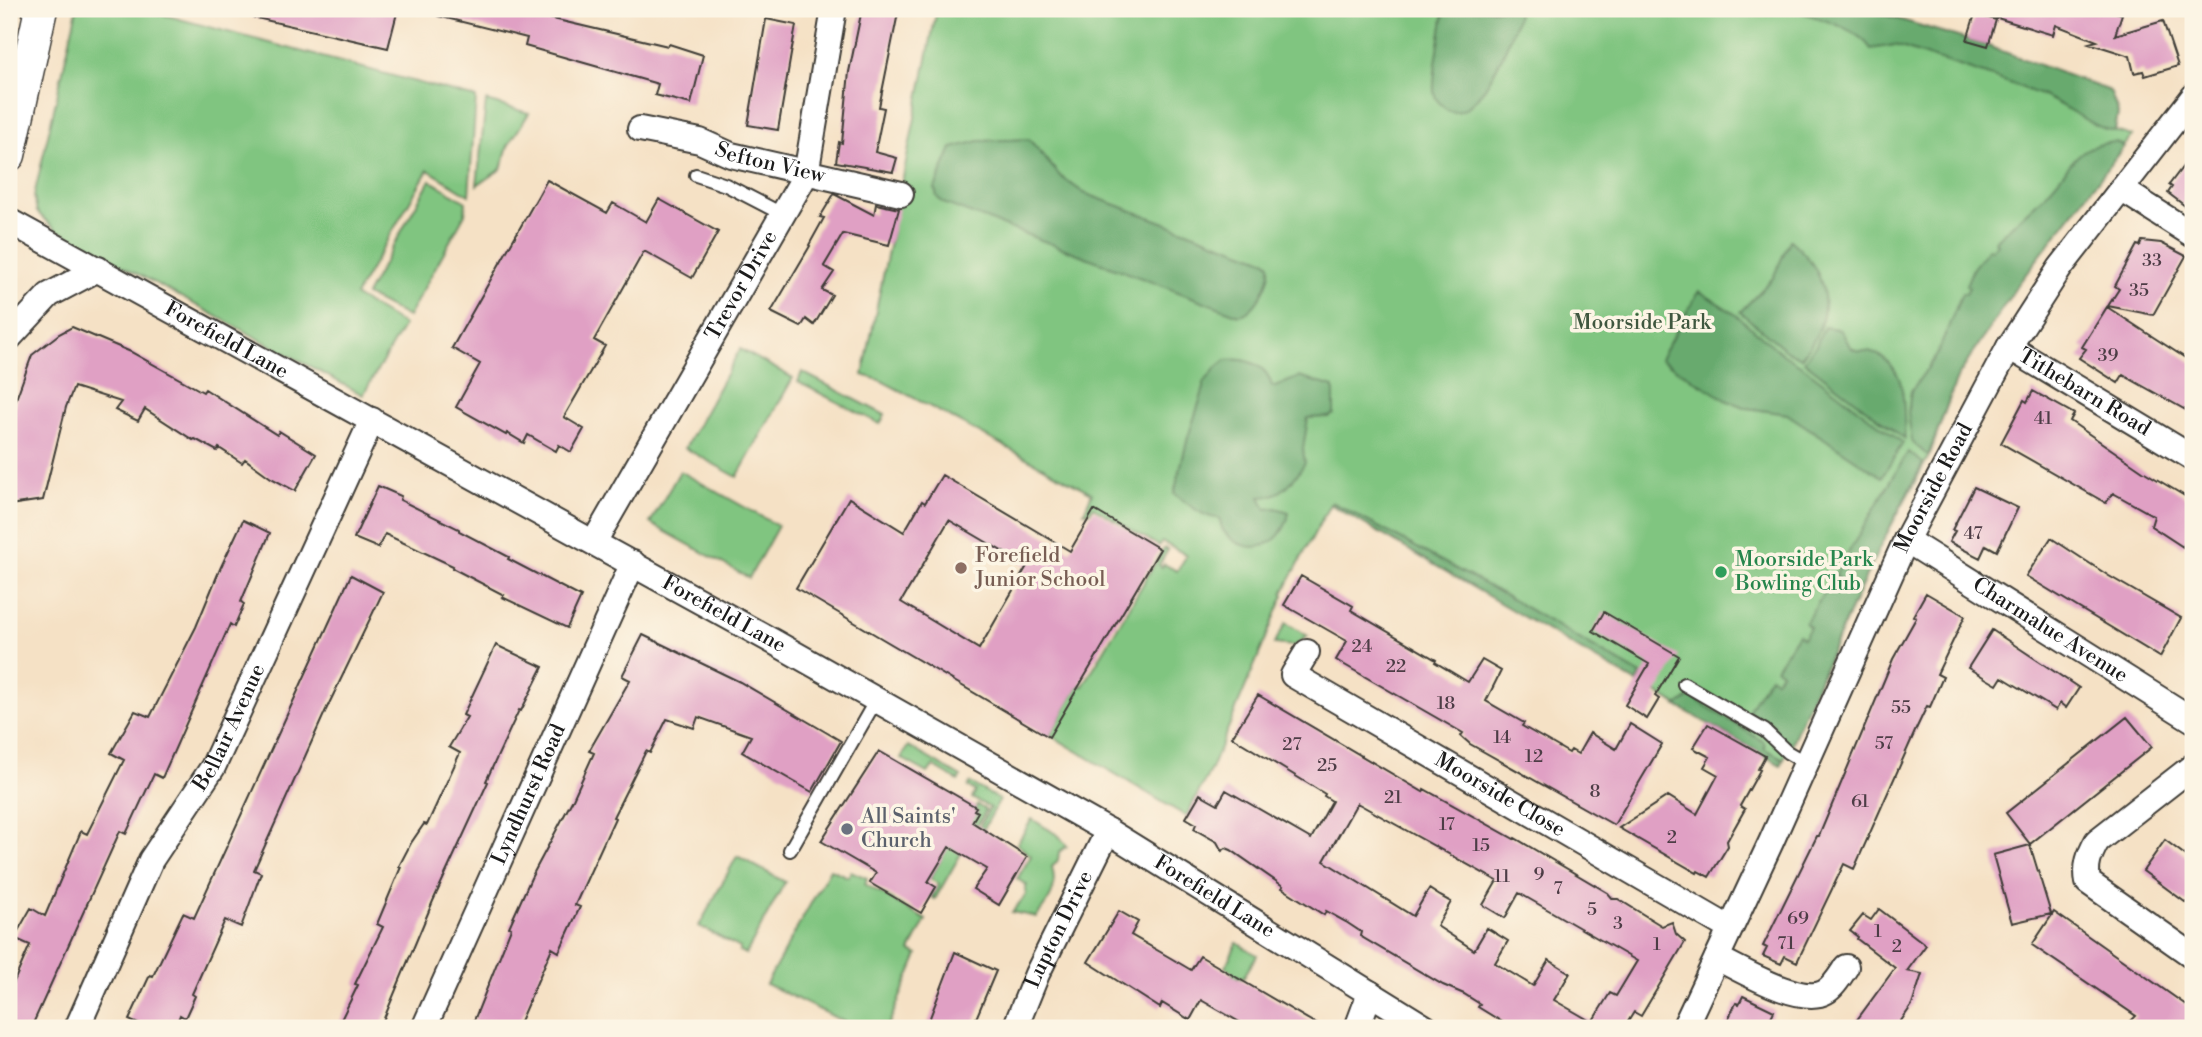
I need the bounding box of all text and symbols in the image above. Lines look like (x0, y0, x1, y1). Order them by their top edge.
street label: Sefton View (711, 136, 828, 189)
street label: Trevor Drive (700, 226, 783, 345)
house number: 33 (2142, 249, 2162, 272)
house number: 35 (2129, 279, 2149, 302)
street label: Forefield Lane (160, 296, 293, 385)
park label: Moorside Park (1573, 310, 1712, 336)
street label: Tithebarn Road (2014, 343, 2155, 442)
house number: 39 (2098, 344, 2119, 367)
house number: 41 (2034, 407, 2052, 430)
street label: Moorside Road (1889, 419, 1979, 557)
house number: 47 (1963, 522, 1983, 545)
place label: Forefield Junior School (974, 543, 1105, 593)
place label: Moorside Park Bowling Club (1734, 547, 1874, 597)
marker: Forefield Junior School (953, 560, 969, 576)
marker: Moorside Park Bowling Club (1713, 564, 1729, 580)
street label: Forefield Lane (657, 570, 790, 659)
street label: Charmalue Avenue (1967, 572, 2133, 689)
house number: 24 (1351, 635, 1373, 658)
house number: 22 (1386, 655, 1406, 678)
street label: Bellair Avenue (187, 660, 271, 797)
house number: 18 (1437, 692, 1455, 715)
house number: 55 (1891, 696, 1911, 719)
street label: Lyndhurst Road (486, 720, 572, 869)
house number: 14 (1493, 726, 1511, 749)
house number: 57 (1875, 732, 1893, 755)
house number: 27 (1282, 733, 1302, 756)
house number: 12 (1525, 745, 1543, 768)
street label: Moorside Close (1430, 747, 1570, 843)
house number: 25 (1317, 754, 1337, 777)
house number: 8 (1589, 780, 1601, 803)
house number: 21 (1384, 786, 1402, 809)
house number: 61 (1851, 790, 1869, 813)
place label: All Saints' Church (860, 804, 956, 854)
house number: 17 (1439, 813, 1455, 836)
marker: All Saints' Church (839, 821, 855, 837)
house number: 2 (1667, 826, 1677, 849)
house number: 15 (1472, 834, 1490, 857)
street label: Forefield Lane (1149, 850, 1279, 944)
house number: 9 (1534, 863, 1545, 886)
house number: 11 (1494, 865, 1510, 888)
street label: Lupton Drive (1020, 867, 1099, 992)
house number: 7 (1553, 877, 1563, 900)
house number: 5 (1587, 898, 1597, 921)
house number: 69 (1787, 907, 1809, 930)
house number: 3 (1613, 912, 1623, 935)
house number: 1 (1874, 920, 1882, 943)
house number: 71 (1777, 932, 1795, 955)
house number: 1 (1653, 933, 1661, 956)
house number: 2 (1892, 935, 1902, 958)

